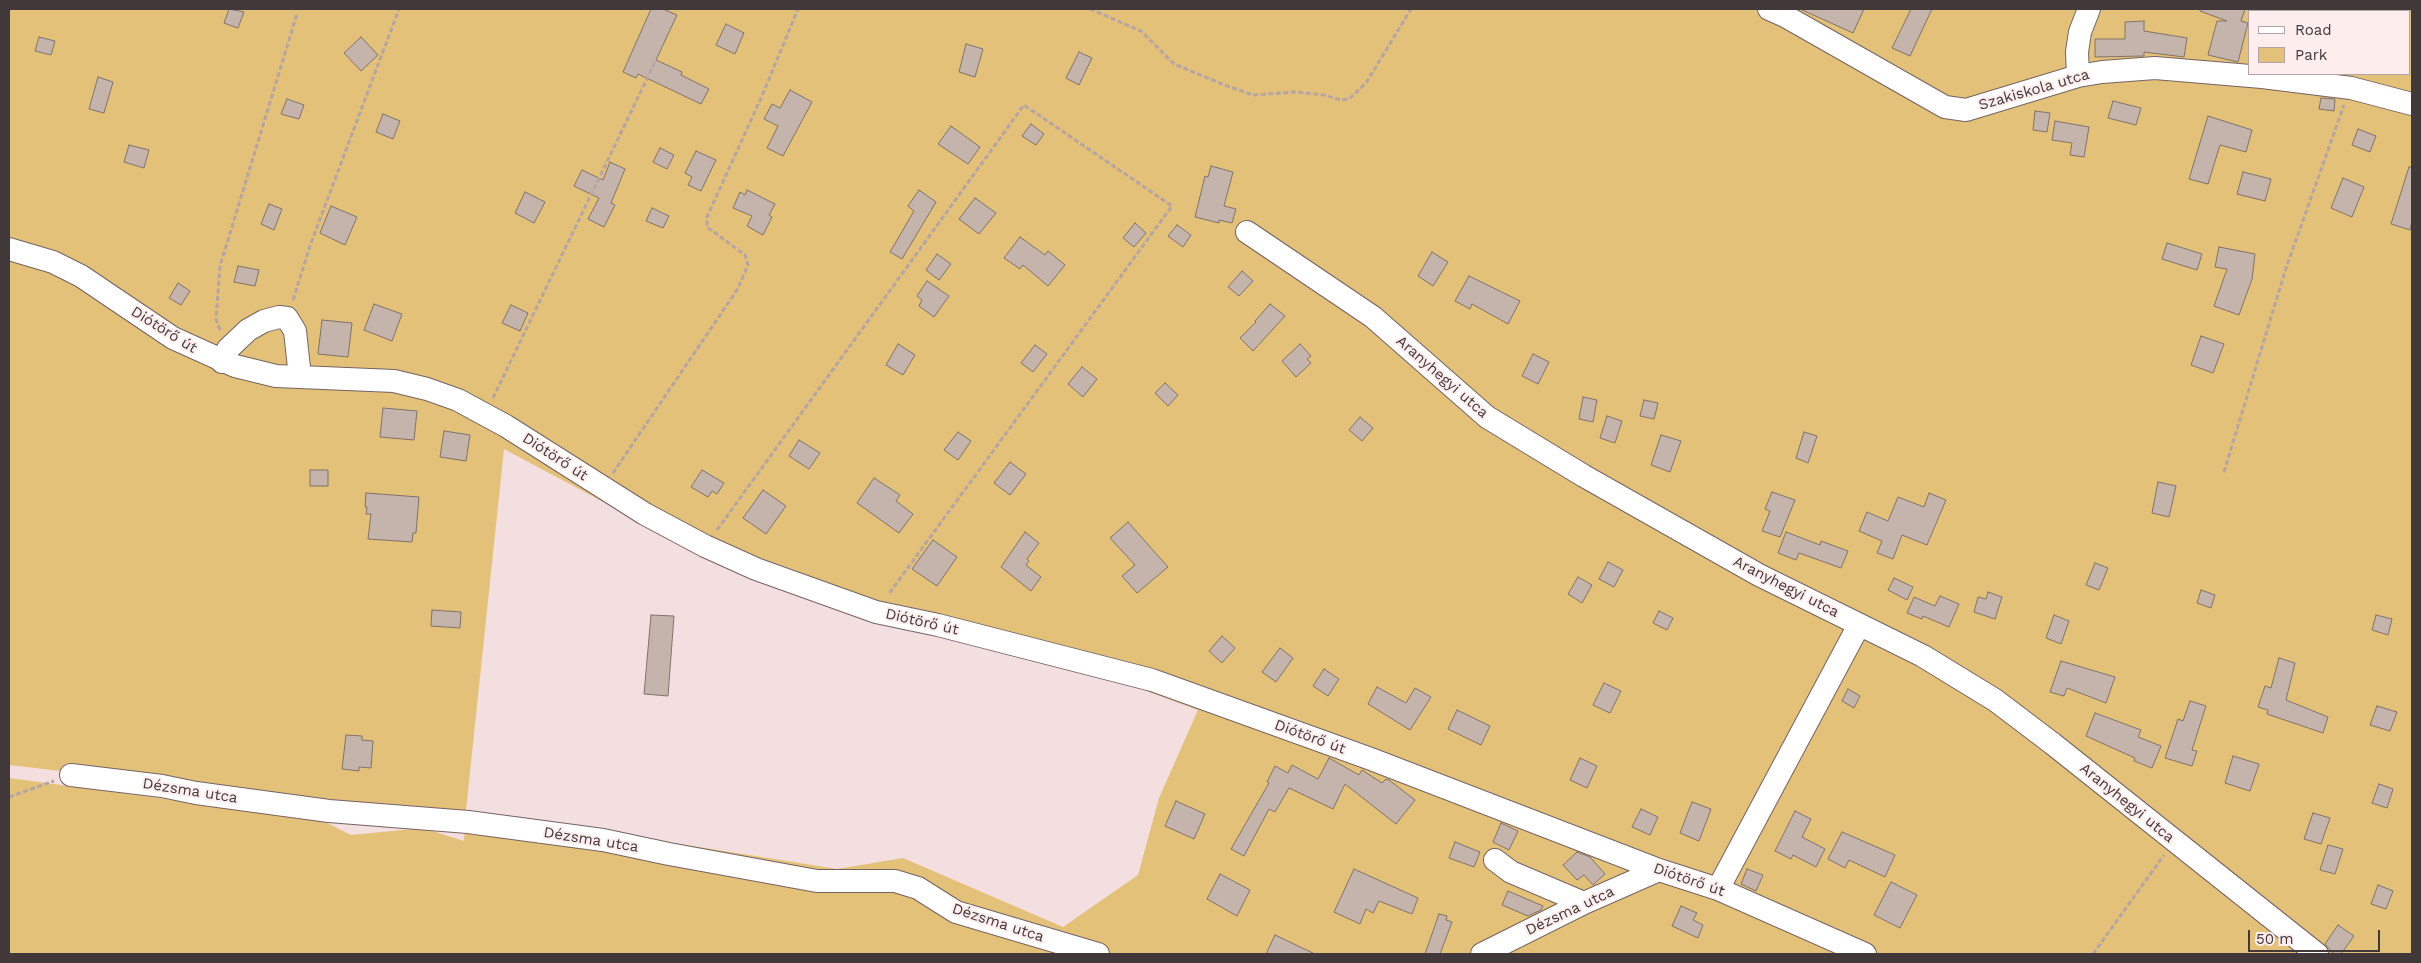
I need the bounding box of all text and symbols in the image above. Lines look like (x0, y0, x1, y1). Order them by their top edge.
legend (2248, 10, 2411, 75)
text: Road (2295, 21, 2332, 39)
text: Park (2295, 46, 2327, 64)
street label: Szakiskola utca (1977, 66, 2091, 114)
street label: Diótörő út (128, 303, 200, 357)
street label: Aranyhegyi utca (1392, 332, 1492, 422)
street label: Diótörő út (519, 429, 591, 485)
street label: Aranyhegyi utca (1730, 553, 1842, 621)
street label: Diótörő út (884, 605, 960, 639)
street label: Diótörő út (1272, 716, 1348, 758)
street label: Aranyhegyi utca (2076, 759, 2178, 847)
street label: Dézsma utca (141, 775, 239, 807)
street label: Dézsma utca (542, 824, 640, 856)
street label: Diótörő út (1651, 859, 1727, 901)
street label: Dézsma utca (1523, 883, 1617, 939)
street label: Dézsma utca (950, 900, 1046, 946)
scale bar (2251, 920, 2384, 952)
text: 50 m (2256, 930, 2293, 948)

